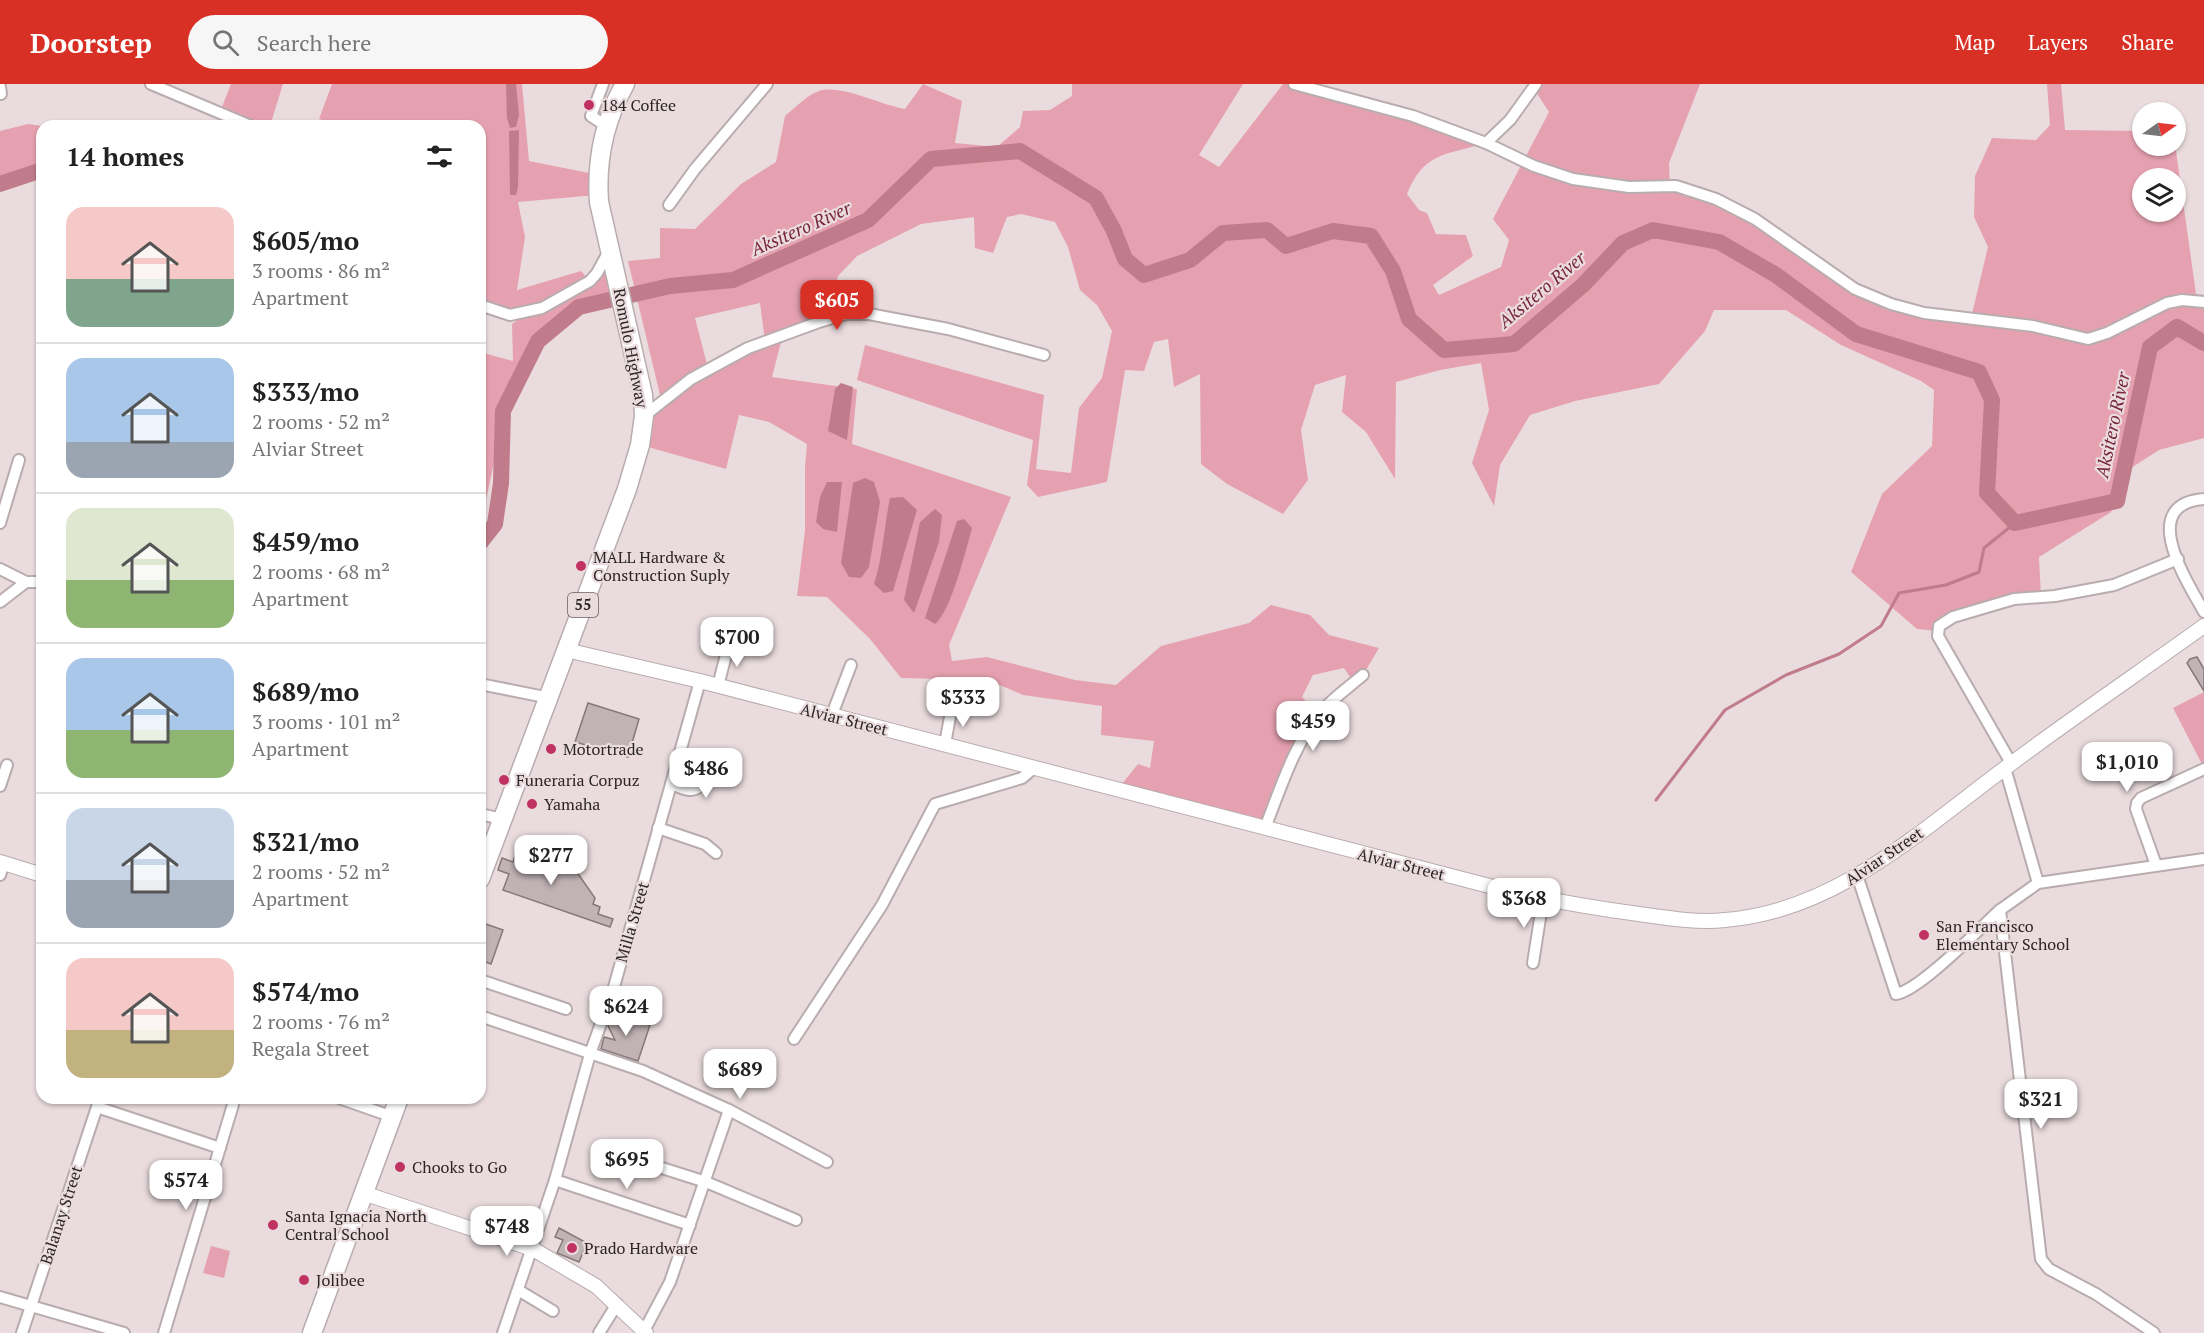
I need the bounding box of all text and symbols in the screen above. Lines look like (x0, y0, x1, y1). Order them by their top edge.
search box (188, 15, 608, 69)
text: Doorstep (30, 24, 152, 61)
icon: search (209, 26, 242, 59)
text: Search here (257, 28, 371, 57)
text: Map (1954, 28, 1995, 56)
text: Layers (2028, 28, 2088, 56)
text: Share (2121, 28, 2174, 56)
place label: 184 Coffee (601, 94, 676, 116)
marker: 184 Coffee (582, 98, 596, 112)
north arrow (2132, 102, 2186, 156)
map controls (2132, 102, 2186, 222)
text: 14 homes (66, 139, 184, 173)
icon: filters (423, 140, 456, 173)
button: layers (2132, 168, 2186, 222)
water label: Aksitero River (746, 195, 855, 261)
text: $605/mo (252, 223, 359, 257)
icon: home (114, 231, 186, 303)
water label: Aksitero River (1492, 245, 1591, 334)
text: 3 rooms · 86 m² (252, 257, 390, 284)
pin: $605 (801, 280, 873, 331)
text: Apartment (252, 284, 349, 311)
street label: Romulo Highway (609, 286, 654, 411)
text: $605 (814, 286, 860, 313)
water label: Aksitero River (2089, 369, 2135, 481)
text: $333/mo (252, 374, 359, 408)
icon: home (114, 382, 186, 454)
text: 2 rooms · 52 m² (252, 408, 390, 435)
text: Alviar Street (252, 435, 364, 462)
text: $459/mo (252, 524, 359, 558)
icon: home (114, 532, 186, 604)
place label: MALL Hardware & Construction Suply (593, 546, 731, 586)
text: 2 rooms · 68 m² (252, 558, 390, 585)
marker: MALL Hardware & Construction Suply (574, 559, 588, 573)
text: Apartment (252, 585, 349, 612)
road number: 55 (568, 593, 598, 617)
pin: $700 (701, 617, 773, 668)
text: $700 (714, 623, 760, 650)
text: $689/mo (252, 674, 359, 708)
pin: $333 (927, 677, 999, 728)
icon: home (114, 682, 186, 754)
text: $333 (940, 683, 986, 710)
street label: Alviar Street (798, 698, 890, 741)
pin: $459 (1277, 701, 1349, 752)
text: $459 (1290, 707, 1336, 734)
text: 3 rooms · 101 m² (252, 708, 400, 735)
text: Apartment (252, 735, 349, 762)
place label: Motortrade (563, 738, 644, 760)
marker: Motortrade (544, 742, 558, 756)
pin: $1,010 (2078, 742, 2176, 793)
pin: $486 (670, 748, 742, 799)
text: $1,010 (2096, 748, 2158, 775)
text: $486 (683, 754, 729, 781)
place label: Funeraria Corpuz (516, 769, 640, 791)
marker: Funeraria Corpuz (497, 773, 511, 787)
place label: Yamaha (544, 793, 600, 815)
marker: Yamaha (525, 797, 539, 811)
street label: Alviar Street (1841, 822, 1927, 890)
text: $321/mo (252, 824, 359, 858)
icon: home (114, 832, 186, 904)
pin: $277 (515, 835, 587, 886)
text: $277 (528, 841, 574, 868)
street label: Alviar Street (1355, 843, 1447, 886)
text: 2 rooms · 52 m² (252, 858, 390, 885)
pin: $368 (1488, 878, 1560, 929)
street label: Milla Street (610, 879, 654, 965)
text: $368 (1501, 884, 1547, 911)
text: Apartment (252, 885, 349, 912)
place label: San Francisco Elementary School (1936, 915, 2070, 955)
marker: San Francisco Elementary School (1917, 928, 1931, 942)
text: $574/mo (252, 974, 359, 1008)
icon: home (114, 982, 186, 1054)
pin: $624 (590, 986, 662, 1037)
text: $624 (603, 992, 649, 1019)
text: 2 rooms · 76 m² (252, 1008, 390, 1035)
text: Regala Street (252, 1035, 369, 1062)
pin: $689 (704, 1049, 776, 1100)
text: $689 (717, 1055, 763, 1082)
pin: $321 (2005, 1079, 2077, 1130)
text: $321 (2018, 1085, 2064, 1112)
pin: $695 (591, 1139, 663, 1190)
text: $695 (604, 1145, 650, 1172)
place label: Chooks to Go (412, 1156, 507, 1178)
pin: $574 (150, 1160, 222, 1211)
marker: Chooks to Go (393, 1160, 407, 1174)
street label: Balanay Street (35, 1163, 87, 1267)
text: $574 (163, 1166, 209, 1193)
place label: Santa Ignacia North Central School (285, 1205, 428, 1245)
pin: $748 (471, 1206, 543, 1257)
text: $748 (484, 1212, 530, 1239)
marker: Santa Ignacia North Central School (266, 1218, 280, 1232)
place label: Prado Hardware (584, 1237, 698, 1259)
marker: Prado Hardware (565, 1241, 579, 1255)
place label: Jolibee (316, 1269, 365, 1291)
marker: Jolibee (297, 1273, 311, 1287)

